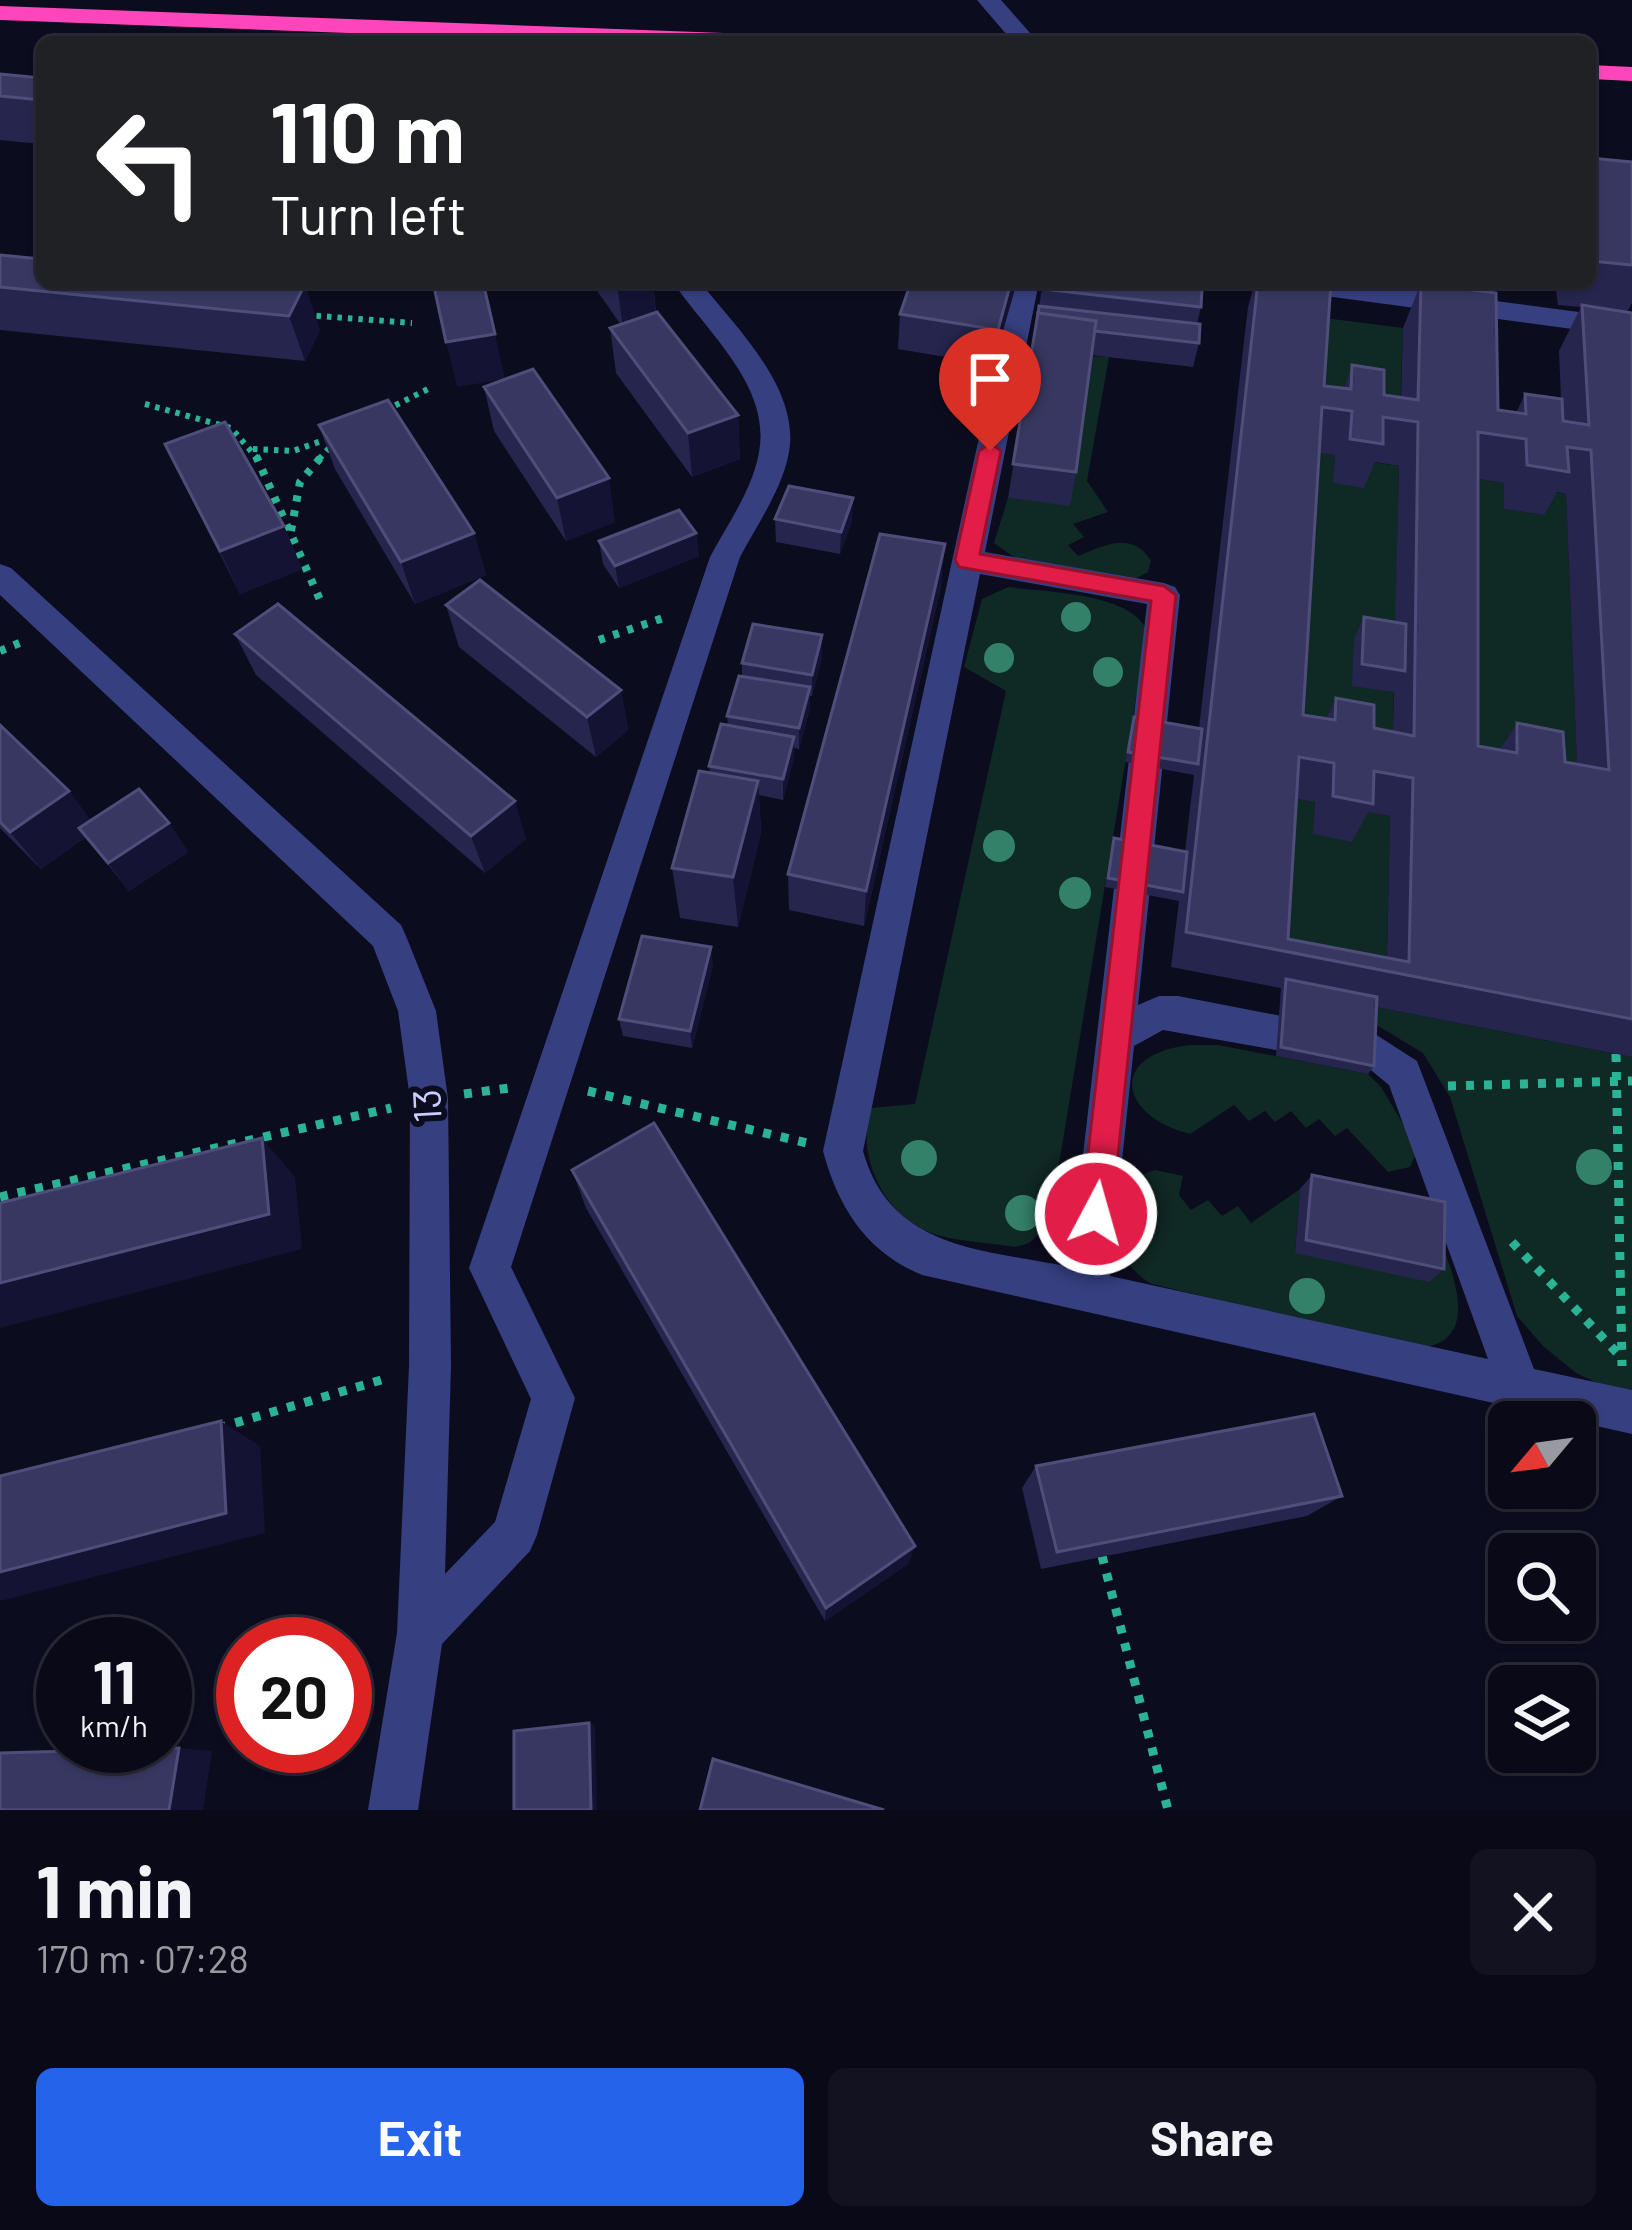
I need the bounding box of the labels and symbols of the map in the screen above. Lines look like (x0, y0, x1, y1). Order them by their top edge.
pin (939, 328, 1041, 451)
street label: 13 (401, 1088, 450, 1124)
position arrow (1033, 1151, 1159, 1277)
north arrow (1488, 1401, 1596, 1509)
speed limit sign: 20 (216, 1617, 372, 1773)

